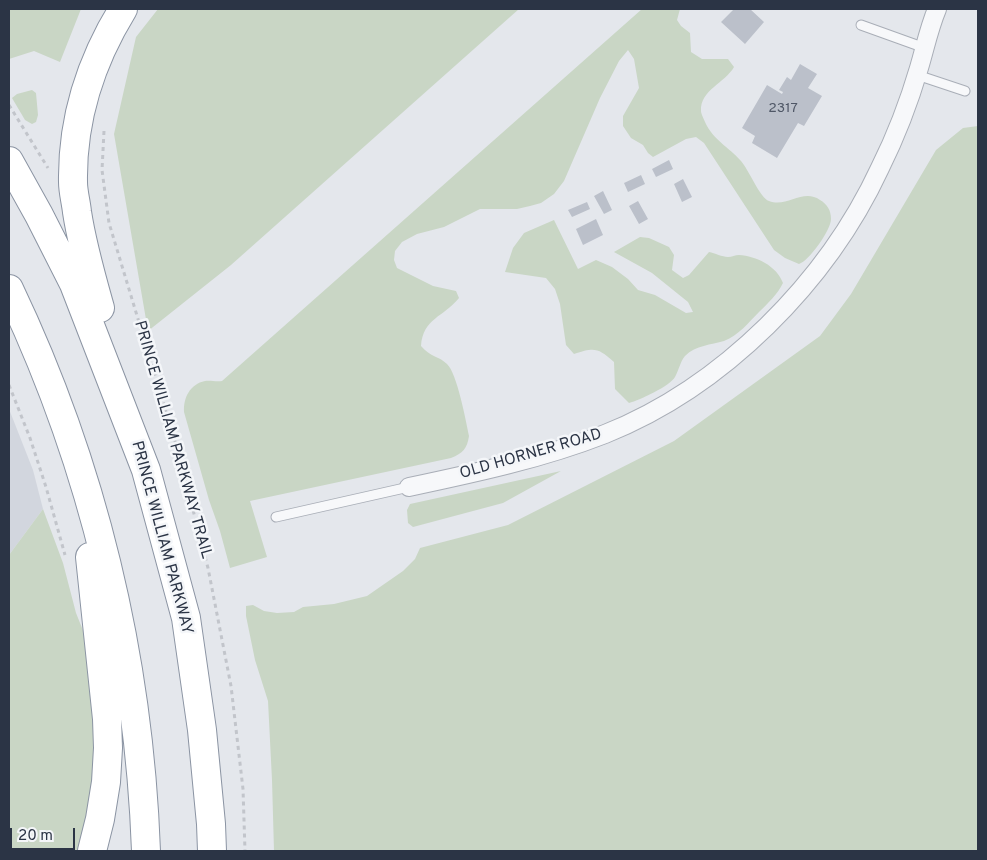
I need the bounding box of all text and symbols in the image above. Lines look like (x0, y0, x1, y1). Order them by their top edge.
house number: 2317 (768, 101, 798, 117)
street label: PRINCE WILLIAM PARKWAY TRAIL (129, 319, 215, 561)
street label: OLD HORNER ROAD (458, 426, 604, 484)
street label: PRINCE WILLIAM PARKWAY (126, 439, 196, 637)
scale bar (12, 818, 78, 850)
text: 20 m (18, 827, 53, 846)

